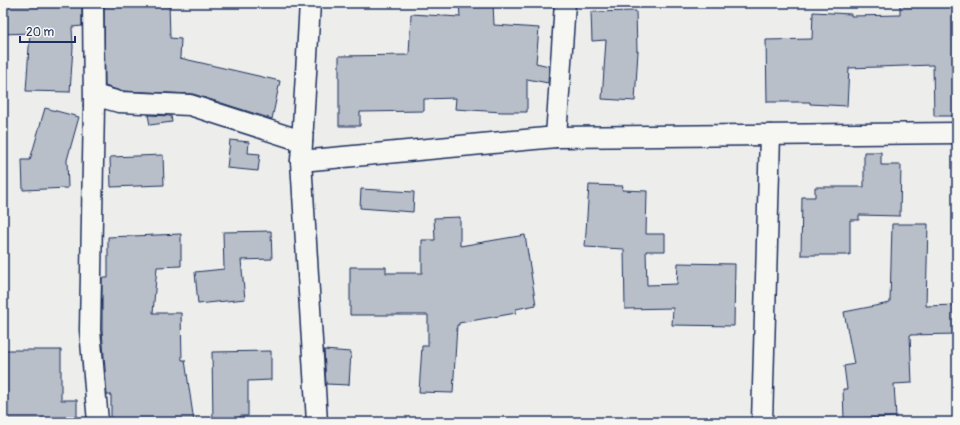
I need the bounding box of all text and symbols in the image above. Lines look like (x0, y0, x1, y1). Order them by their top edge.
scale bar (20, 18, 75, 44)
text: 20 m (26, 25, 55, 40)

